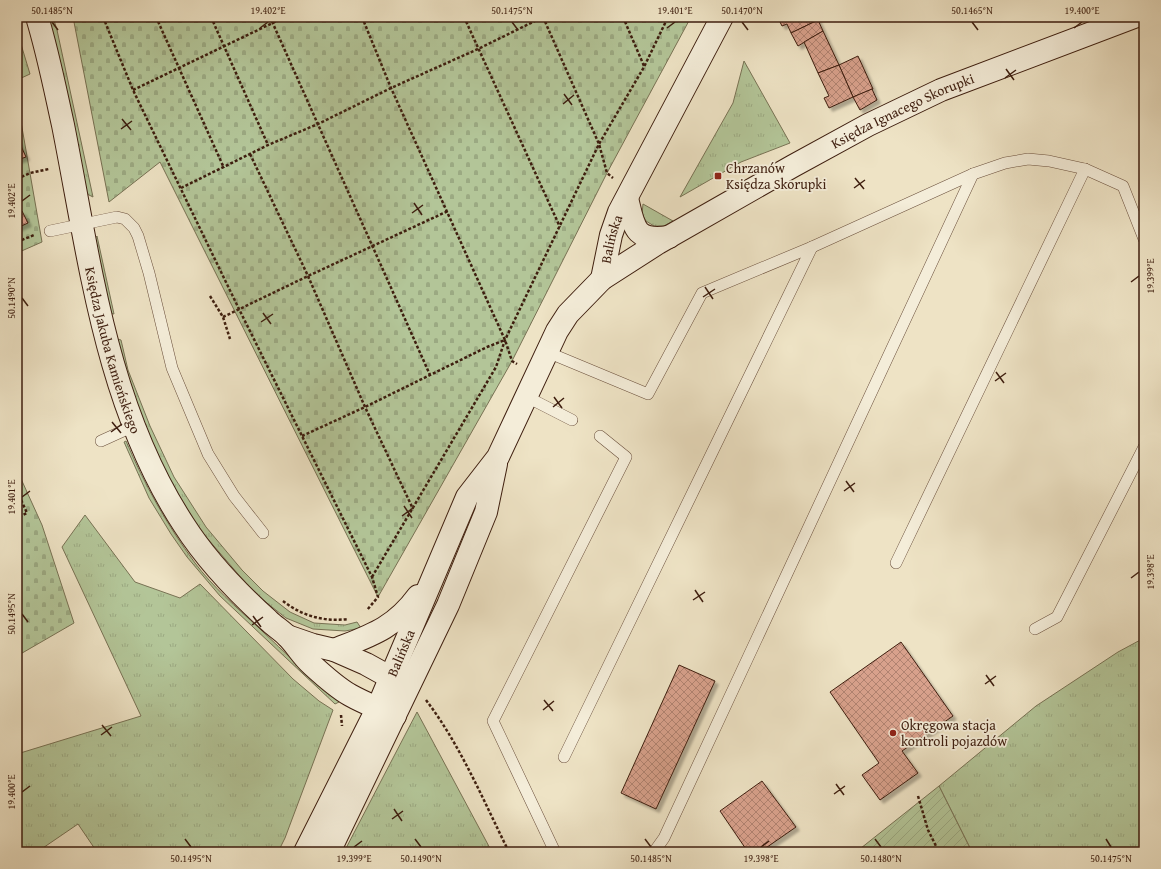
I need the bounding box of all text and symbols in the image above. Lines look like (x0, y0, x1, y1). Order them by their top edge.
text: 50.1485°N (31, 3, 73, 18)
text: 19.402°E (250, 3, 286, 18)
text: 50.1475°N (491, 3, 533, 18)
text: 19.401°E (657, 3, 693, 18)
text: 50.1470°N (721, 3, 763, 18)
text: 50.1465°N (951, 3, 993, 18)
text: 19.400°E (1064, 3, 1100, 18)
street label: Księdza Ignacego Skorupki (827, 68, 977, 153)
place label: Chrzanów Księdza Skorupki (726, 158, 826, 194)
marker: Chrzanów Księdza Skorupki (713, 171, 723, 181)
text: 19.402°E (4, 183, 19, 219)
street label: Balińska (595, 212, 627, 265)
text: 19.399°E (1143, 258, 1158, 294)
street label: Księdza Jakuba Kamieńskiego (80, 265, 146, 437)
text: 50.1490°N (4, 277, 19, 319)
text: 19.401°E (4, 479, 19, 515)
text: 19.398°E (1143, 554, 1158, 590)
text: 50.1495°N (4, 593, 19, 635)
street label: Balińska (382, 626, 420, 680)
place label: Okręgowa stacja kontroli pojazdów (901, 715, 1007, 751)
marker: Okręgowa stacja kontroli pojazdów (888, 728, 898, 738)
text: 19.400°E (4, 774, 19, 810)
text: 50.1495°N (170, 851, 212, 866)
text: 19.399°E (336, 851, 372, 866)
text: 50.1490°N (400, 851, 442, 866)
text: 50.1485°N (630, 851, 672, 866)
text: 19.398°E (743, 851, 779, 866)
text: 50.1480°N (860, 851, 902, 866)
text: 50.1475°N (1090, 851, 1132, 866)

